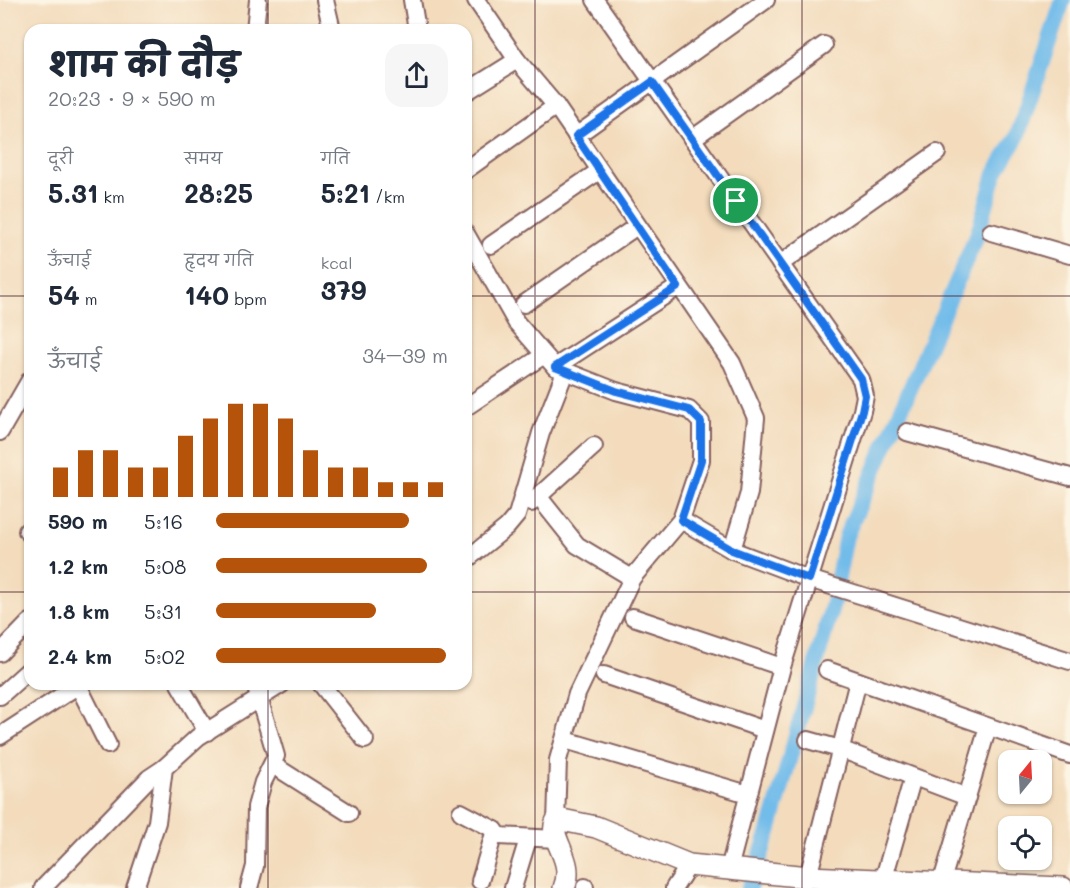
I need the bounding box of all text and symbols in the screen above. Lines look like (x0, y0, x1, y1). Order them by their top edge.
text: शाम की दौड़ (48, 41, 239, 84)
button: share (385, 44, 448, 107)
text: 20:23 · 9 × 590 m (48, 85, 216, 111)
text: दूरी (48, 147, 73, 168)
text: समय (184, 147, 222, 168)
text: गति (321, 147, 350, 168)
pin (710, 175, 761, 226)
text: 5.31 (48, 176, 98, 210)
text: 28:25 (184, 176, 253, 210)
text: 5:21 (321, 176, 370, 210)
icon: arrive (719, 184, 752, 217)
text: km (98, 186, 125, 207)
text: /km (370, 186, 405, 207)
text: ऊँचाई (48, 249, 91, 270)
text: हृदय गति (184, 249, 253, 270)
text: kcal (321, 252, 353, 273)
text: 379 (321, 273, 366, 307)
text: 54 (48, 278, 80, 312)
text: 140 (184, 278, 229, 312)
text: m (80, 288, 98, 309)
text: bpm (229, 288, 267, 309)
text: 34–39 m (362, 342, 448, 368)
text: ऊँचाई (48, 347, 102, 373)
text: 590 m (48, 508, 108, 534)
text: 5:16 (144, 508, 183, 534)
text: 1.2 km (48, 553, 108, 579)
text: 5:08 (144, 553, 186, 579)
text: 1.8 km (48, 598, 109, 624)
text: 5:31 (144, 598, 183, 624)
text: 2.4 km (48, 643, 112, 669)
text: 5:02 (144, 643, 185, 669)
north arrow (998, 750, 1052, 804)
map controls (998, 750, 1052, 870)
button: locate (998, 816, 1052, 870)

